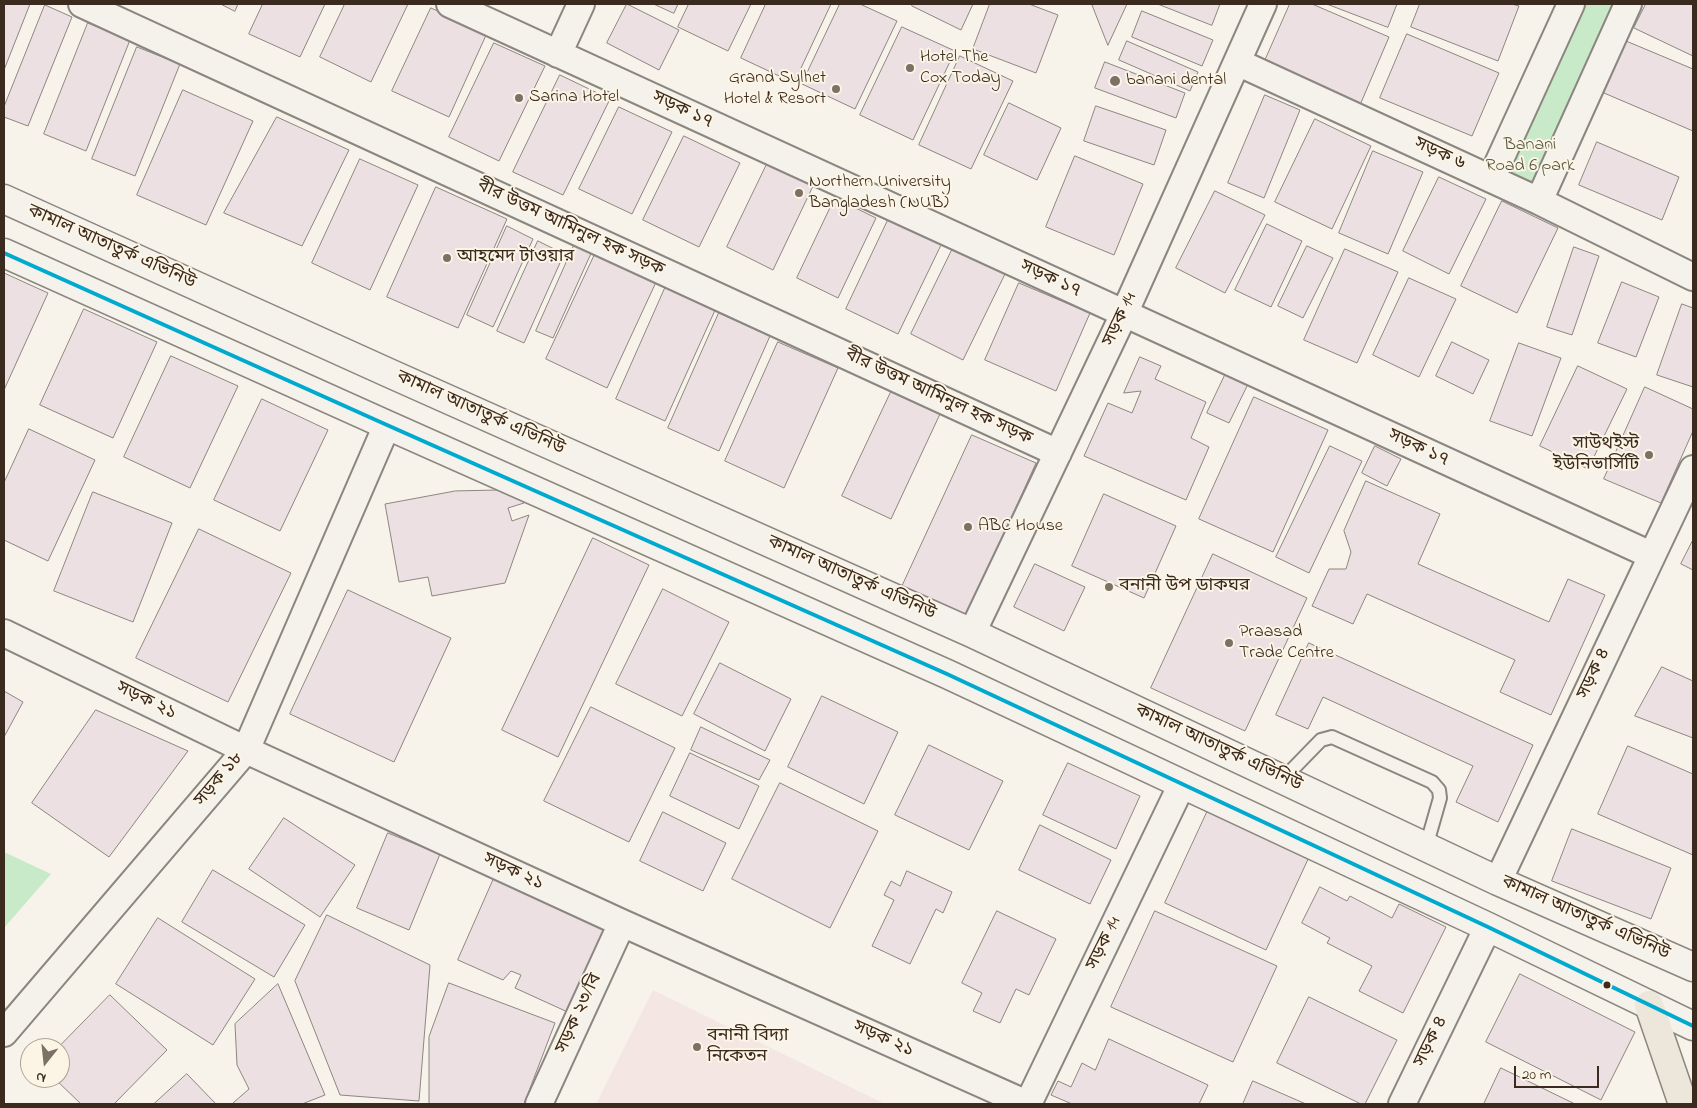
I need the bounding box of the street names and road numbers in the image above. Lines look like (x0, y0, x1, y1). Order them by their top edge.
street label: সড়ক ১৭ (648, 88, 716, 134)
street label: সড়ক ৬ (1410, 134, 1468, 176)
street label: বীর উত্তম আমিনুল হক সড়ক (473, 176, 667, 282)
street label: কামাল আতাতুর্ক এভিনিউ (24, 201, 198, 295)
street label: সড়ক ১৭ (1016, 257, 1084, 303)
street label: সড়ক 14 (1099, 290, 1143, 350)
street label: বীর উত্তম আমিনুল হক সড়ক (841, 345, 1035, 451)
street label: কামাল আতাতুর্ক এভিনিউ (393, 367, 567, 461)
street label: সড়ক ১৭ (1384, 426, 1452, 472)
street label: কামাল আতাতুর্ক এভিনিউ (764, 532, 938, 626)
street label: সড়ক ৪ (1574, 645, 1616, 703)
street label: সড়ক ২১ (112, 678, 180, 726)
street label: কামাল আতাতুর্ক এভিনিউ (1131, 701, 1305, 797)
street label: সড়ক ১৮ (191, 748, 249, 812)
street label: সড়ক ২১ (479, 850, 547, 896)
street label: কামাল আতাতুর্ক এভিনিউ (1498, 872, 1672, 966)
street label: সড়ক 14 (1083, 914, 1127, 974)
street label: সড়ক ২৩/বি (552, 971, 608, 1057)
street label: সড়ক ৪ (1411, 1013, 1453, 1071)
street label: সড়ক ২১ (849, 1017, 917, 1063)

